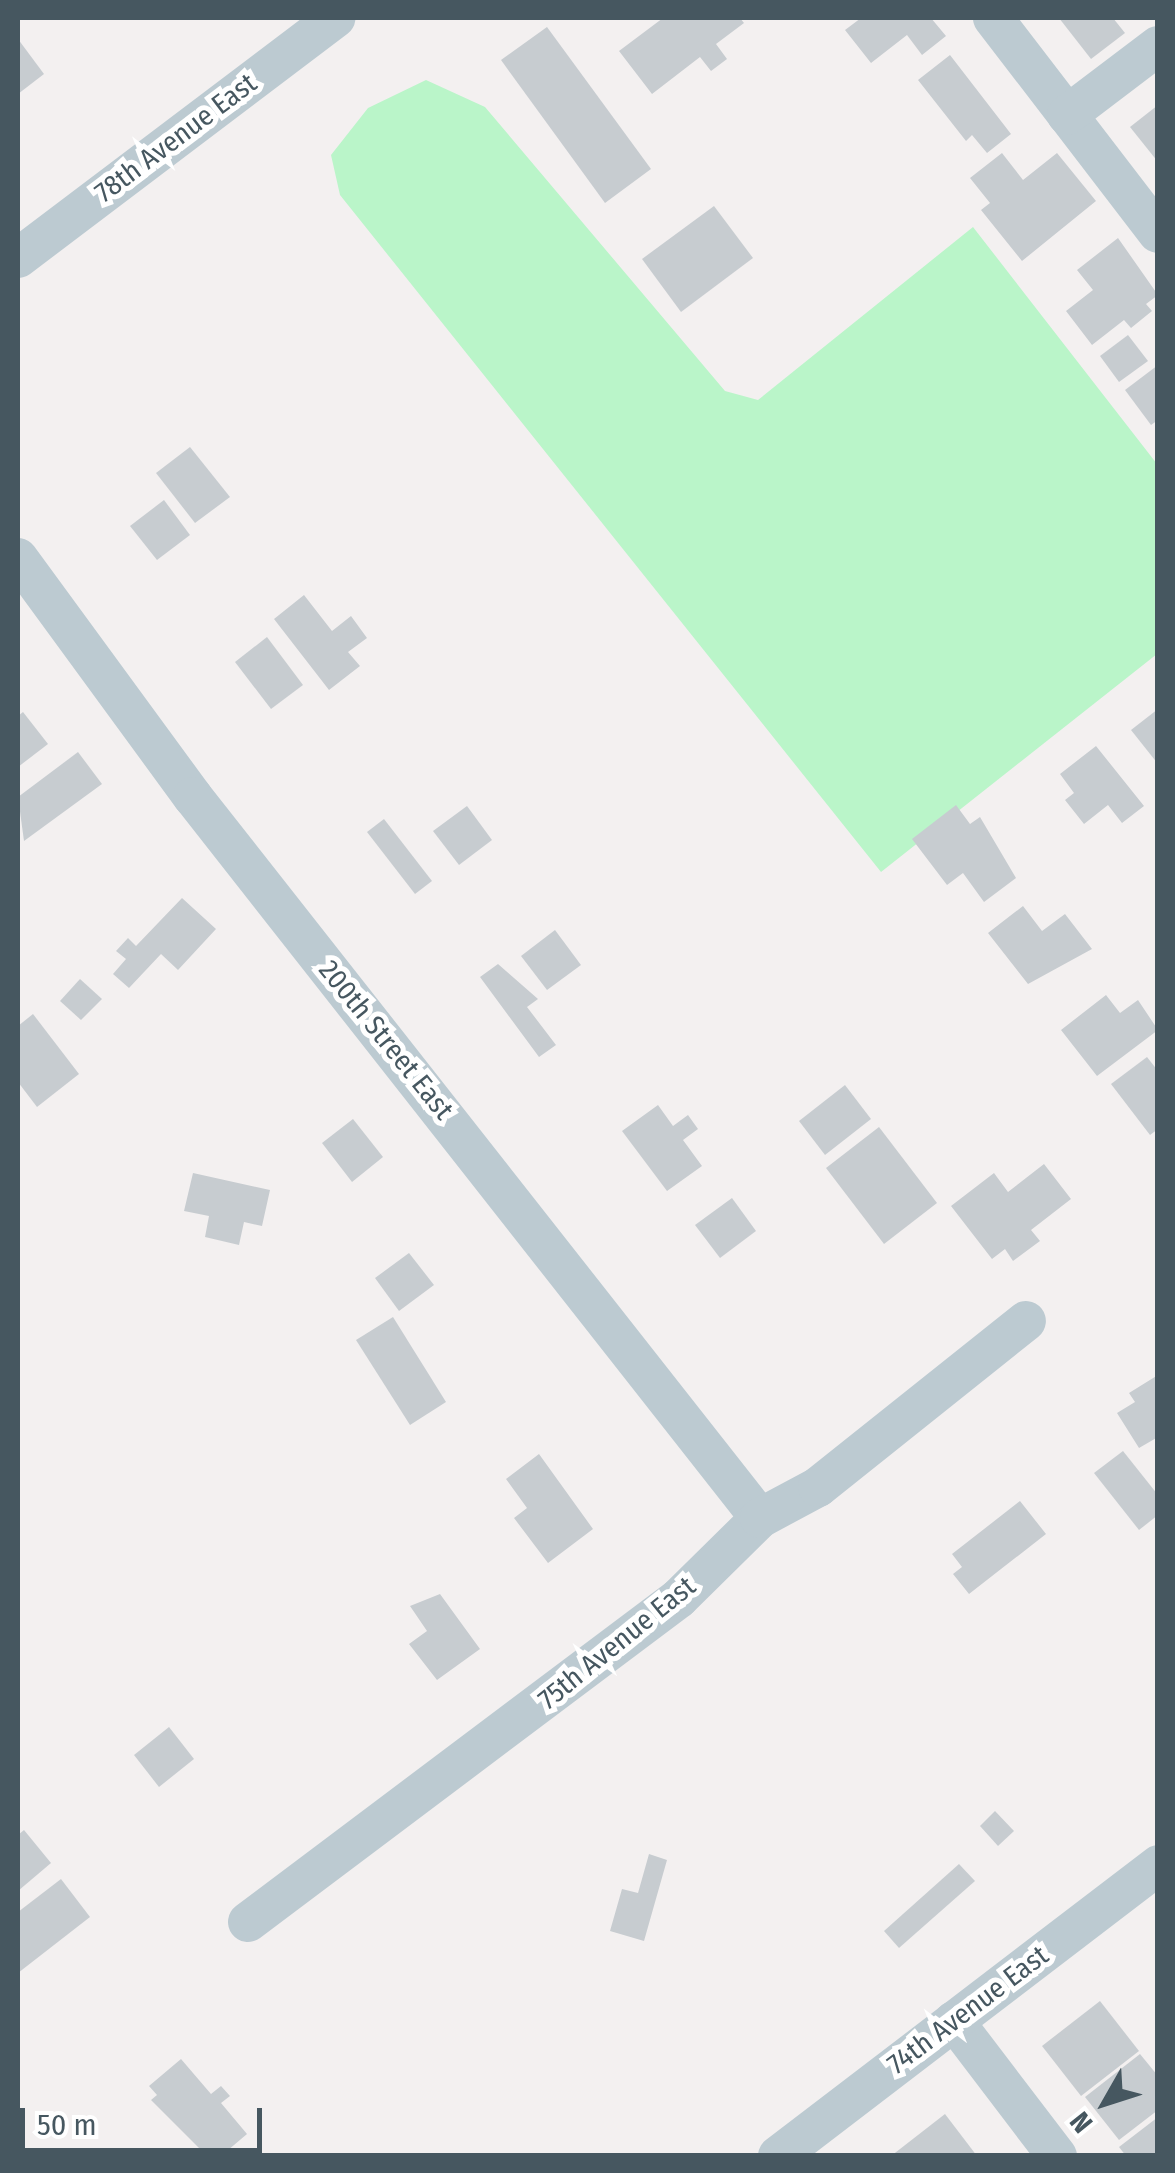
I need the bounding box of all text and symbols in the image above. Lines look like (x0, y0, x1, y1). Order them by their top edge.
street label: 78th Avenue East (89, 66, 263, 210)
street label: 200th Street East (312, 954, 460, 1126)
street label: 75th Avenue East (532, 1569, 702, 1717)
street label: 74th Avenue East (881, 1939, 1055, 2081)
north arrow (1055, 2053, 1155, 2153)
scale bar (25, 2088, 268, 2150)
text: N (1063, 2105, 1099, 2139)
text: 50 m (37, 2107, 97, 2143)

